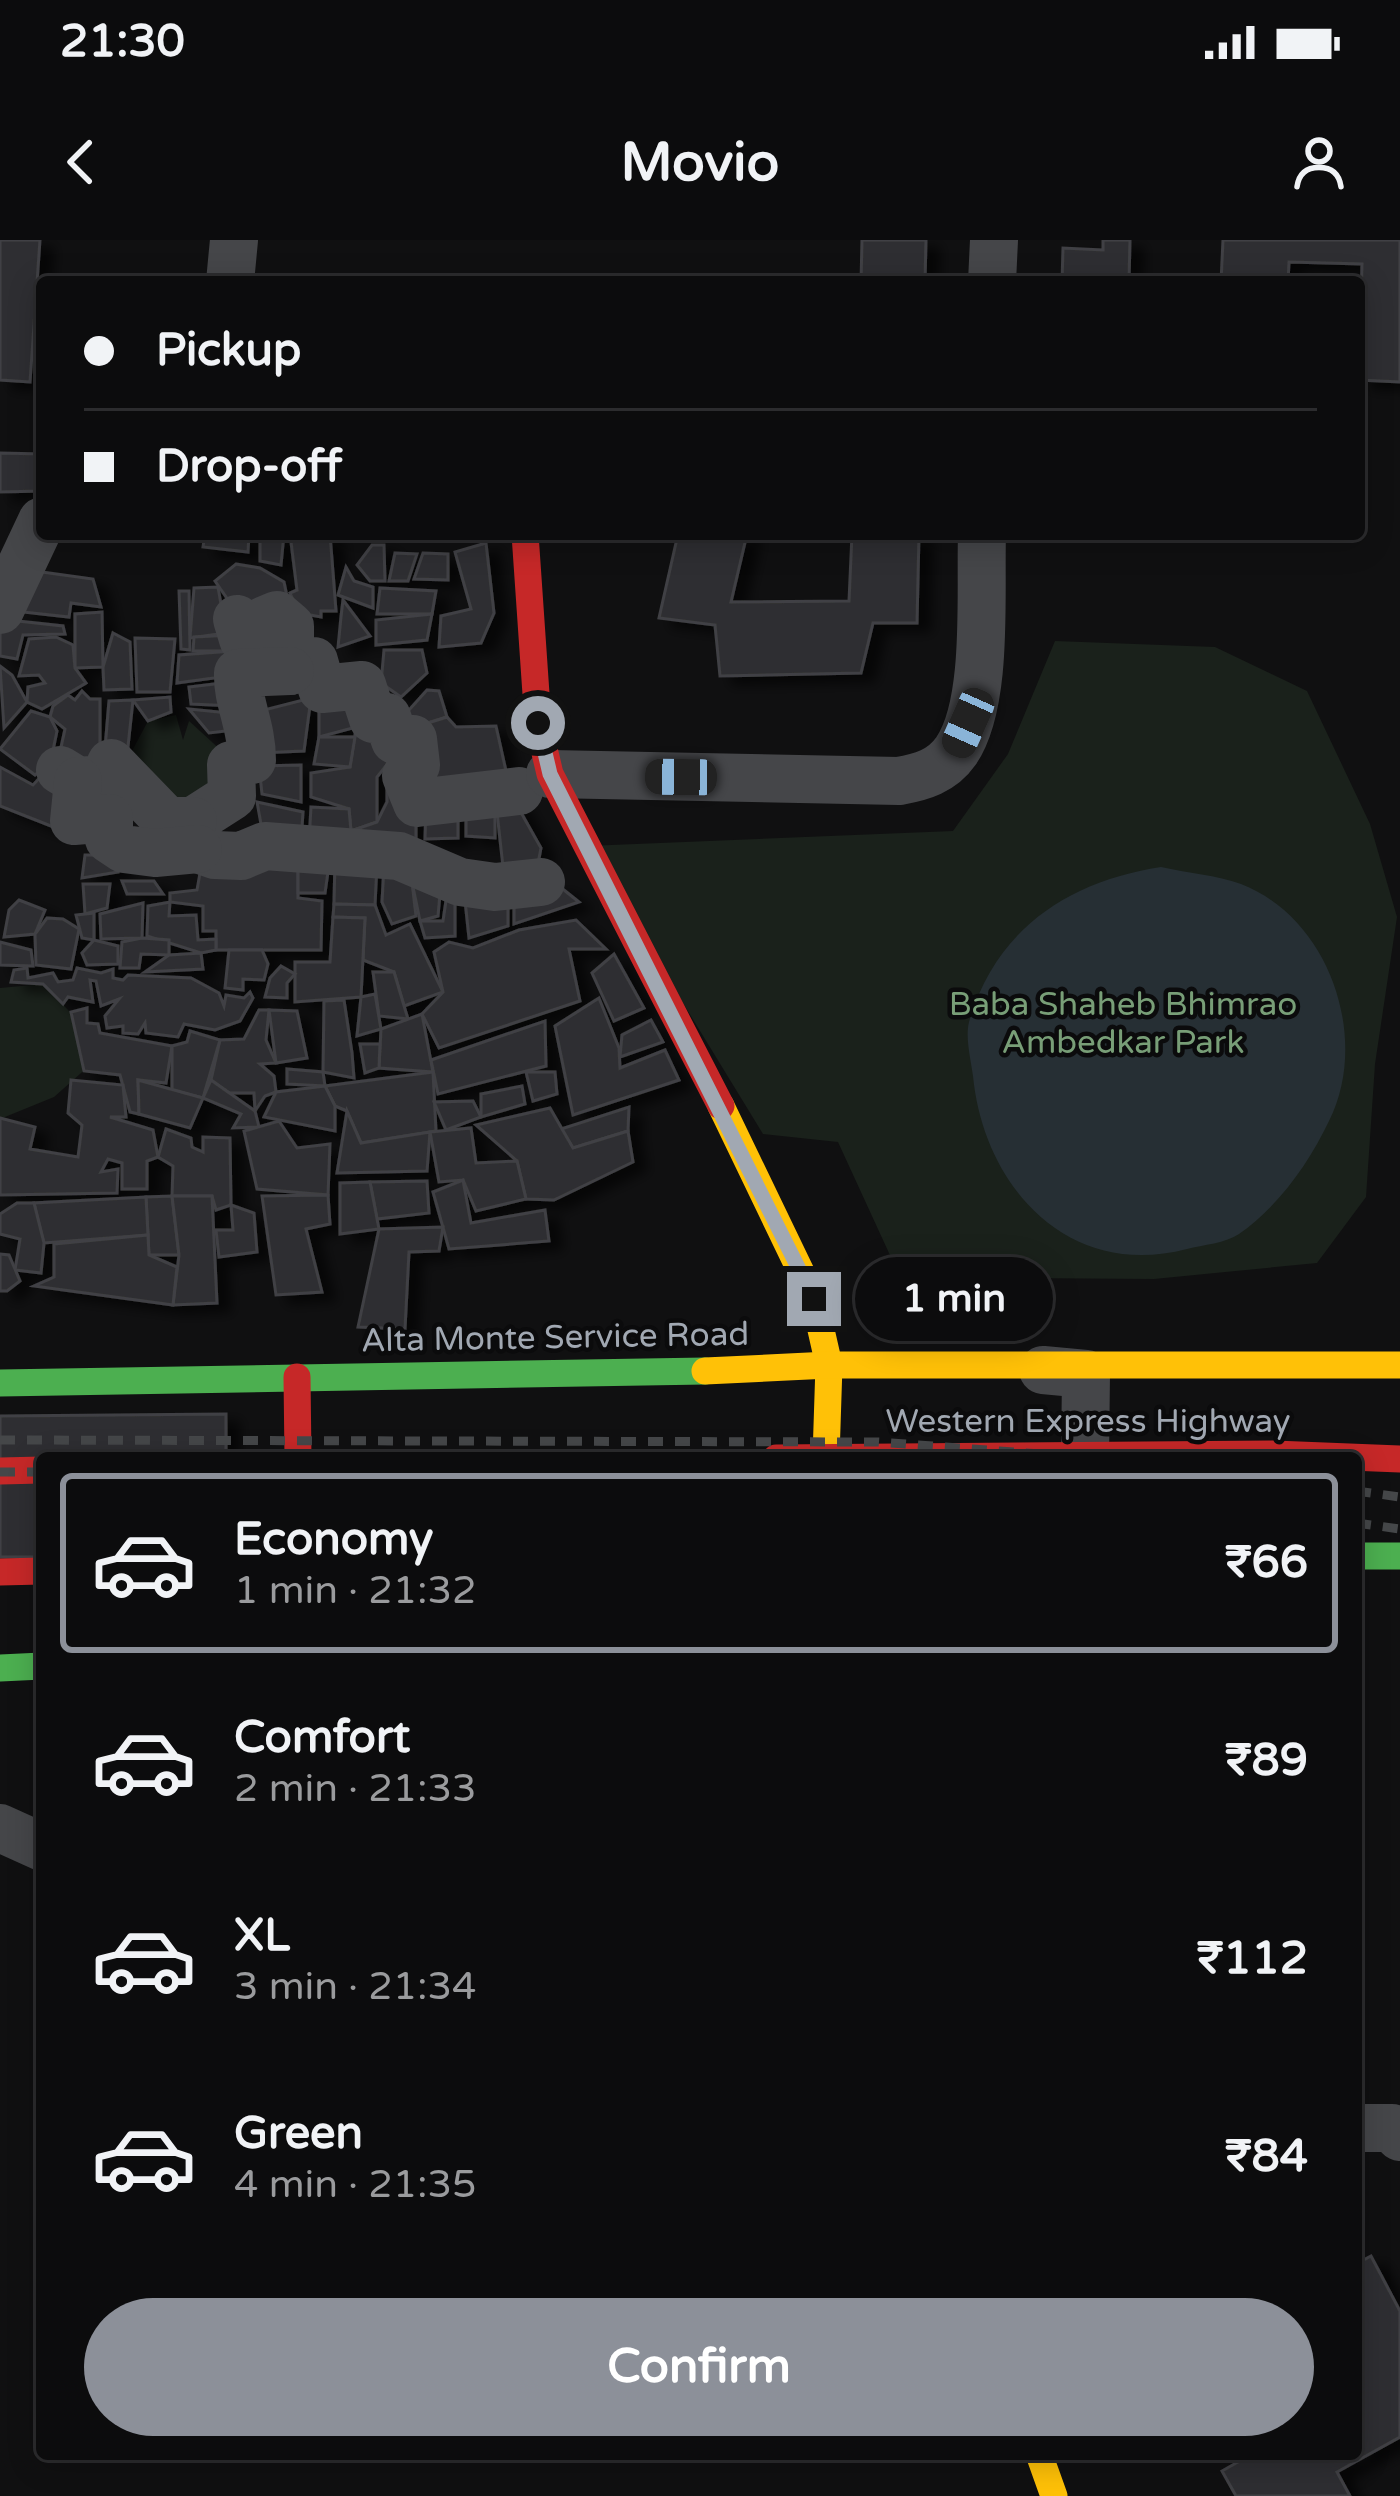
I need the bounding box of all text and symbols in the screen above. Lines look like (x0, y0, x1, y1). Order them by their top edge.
text: 21:30 (60, 15, 185, 69)
icon: back (48, 129, 114, 195)
icon: person (1286, 129, 1352, 195)
text: Movio (621, 130, 779, 195)
text: Pickup (156, 324, 301, 378)
text: Drop-off (156, 440, 342, 494)
car (937, 683, 999, 763)
route start (511, 696, 565, 750)
car (645, 758, 717, 796)
park label: Baba Shaheb Bhimrao Ambedkar Park (949, 985, 1297, 1062)
callout: 1 min (856, 1257, 1054, 1341)
route end (787, 1272, 841, 1326)
text: 1 min (902, 1275, 1006, 1322)
street label: Alta Monte Service Road (361, 1315, 749, 1360)
street label: Western Express Highway (886, 1402, 1290, 1441)
icon: car (90, 1509, 198, 1617)
text: Economy (234, 1513, 433, 1567)
text: ₹66 (1225, 1536, 1308, 1590)
text: 1 min · 21:32 (234, 1567, 476, 1614)
icon: car (90, 1707, 198, 1815)
text: Comfort (234, 1711, 410, 1765)
text: ₹89 (1225, 1734, 1308, 1788)
text: 2 min · 21:33 (234, 1765, 476, 1812)
icon: car (90, 1905, 198, 2013)
text: XL (234, 1909, 290, 1963)
text: ₹112 (1197, 1932, 1308, 1986)
text: 3 min · 21:34 (234, 1963, 476, 2010)
icon: car (90, 2103, 198, 2211)
text: Green (234, 2107, 363, 2161)
text: ₹84 (1225, 2130, 1308, 2184)
text: 4 min · 21:35 (234, 2161, 476, 2208)
button: Confirm (84, 2298, 1314, 2436)

